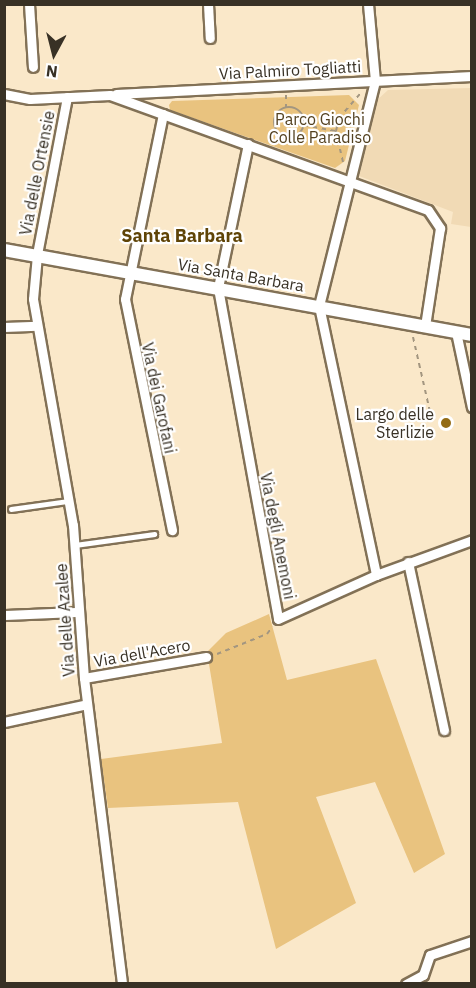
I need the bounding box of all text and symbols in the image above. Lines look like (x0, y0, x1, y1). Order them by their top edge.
north arrow (24, 24, 84, 84)
street label: Via Palmiro Togliatti (218, 57, 362, 83)
text: N (45, 61, 59, 82)
street label: Via delle Ortensie (16, 109, 58, 237)
park label: Parco Giochi Colle Paradiso (269, 109, 371, 147)
district label: Santa Barbara (121, 225, 243, 247)
street label: Via Santa Barbara (176, 254, 306, 296)
street label: Via dei Garofani (138, 341, 180, 455)
place label: Largo delle Sterlizie (355, 404, 434, 442)
marker: Largo delle Sterlizie (439, 416, 453, 430)
street label: Via degli Anemoni (256, 471, 300, 601)
street label: Via delle Azalee (51, 563, 79, 677)
street label: Via dell'Acero (92, 635, 192, 671)

